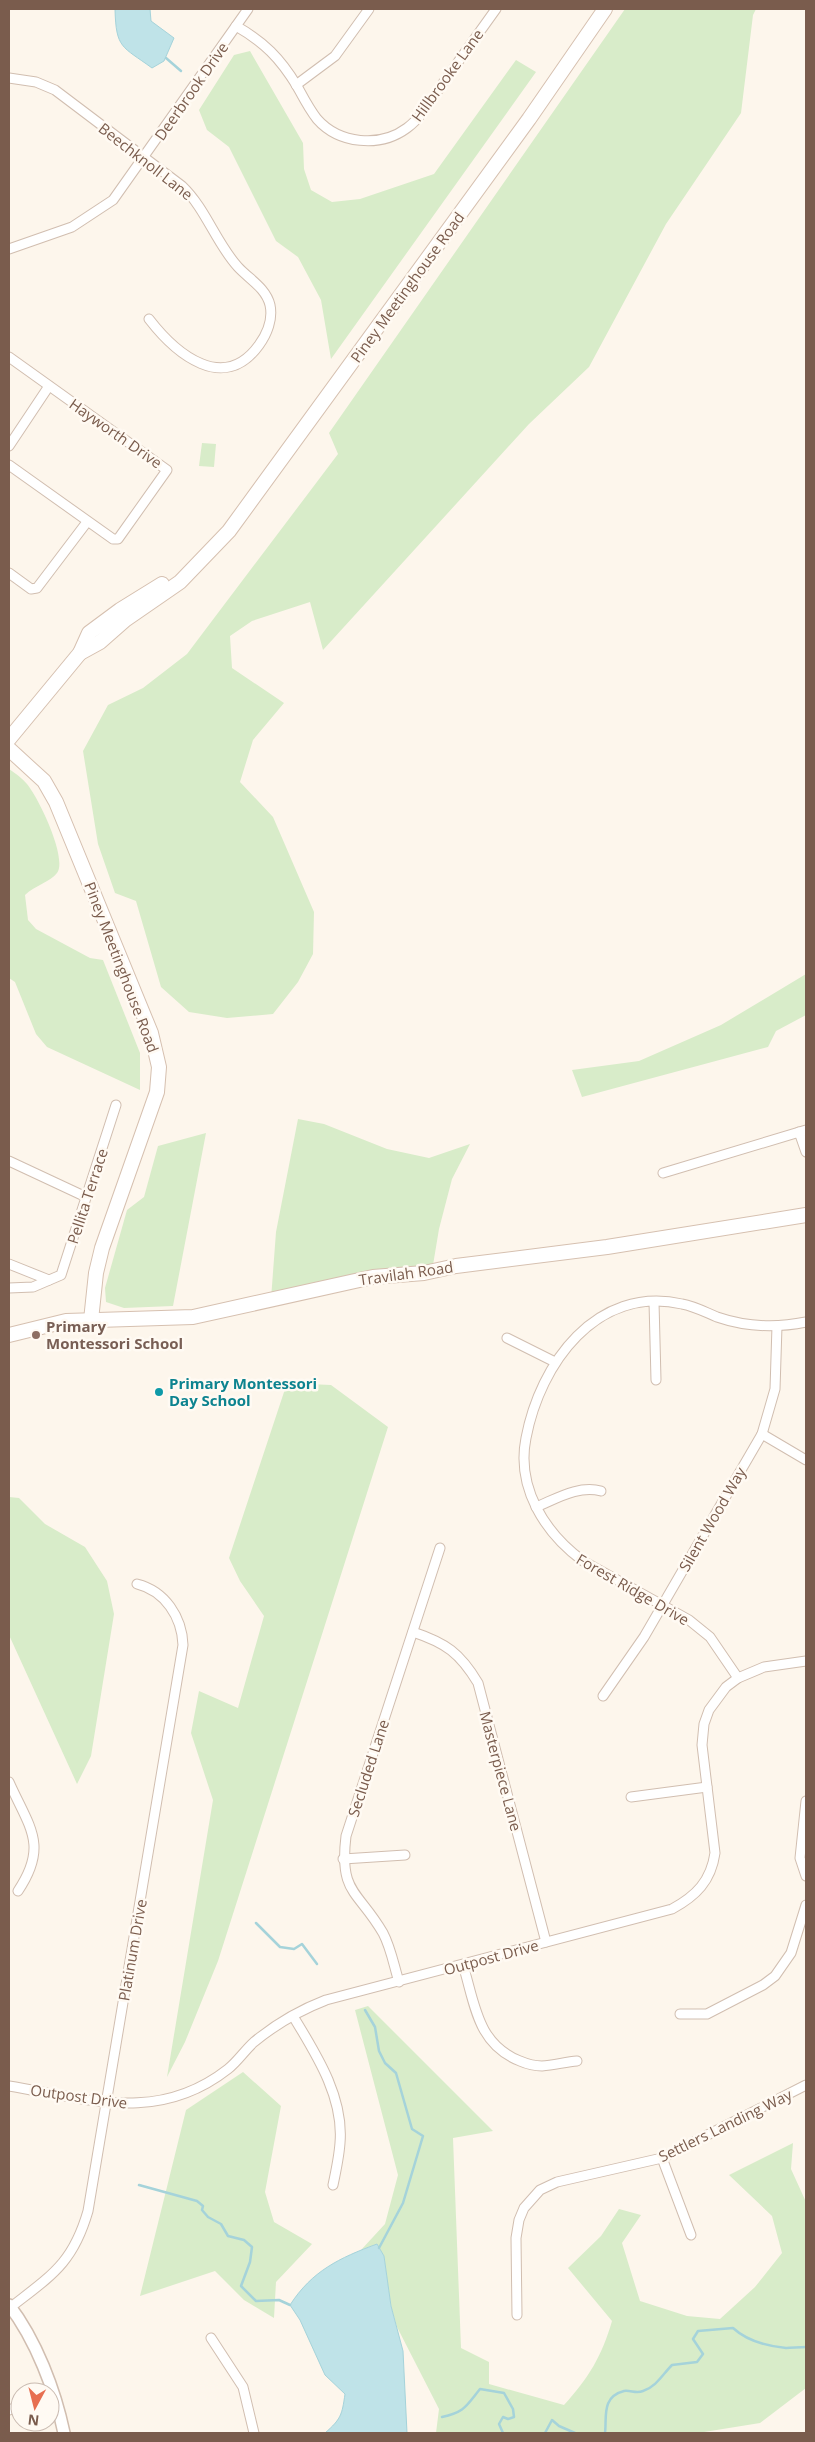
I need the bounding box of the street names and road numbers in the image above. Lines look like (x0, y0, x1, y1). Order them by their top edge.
street label: Hillbrooke Lane (407, 25, 487, 125)
street label: Deerbrook Drive (150, 38, 232, 144)
street label: Beechknoll Lane (95, 118, 197, 204)
street label: Piney Meetinghouse Road (346, 208, 468, 366)
street label: Hayworth Drive (66, 394, 166, 472)
street label: Piney Meetinghouse Road (80, 879, 164, 1055)
street label: Pellita Terrace (62, 1146, 112, 1246)
street label: Travilah Road (358, 1256, 454, 1290)
street label: Silent Wood Way (674, 1463, 750, 1575)
street label: Forest Ridge Drive (573, 1549, 693, 1629)
street label: Masterpiece Lane (475, 1709, 527, 1833)
street label: Secluded Lane (343, 1717, 393, 1819)
street label: Platinum Drive (113, 1897, 151, 2003)
street label: Outpost Drive (441, 1935, 541, 1979)
street label: Outpost Drive (29, 2079, 129, 2113)
street label: Settlers Landing Way (655, 2084, 795, 2166)

